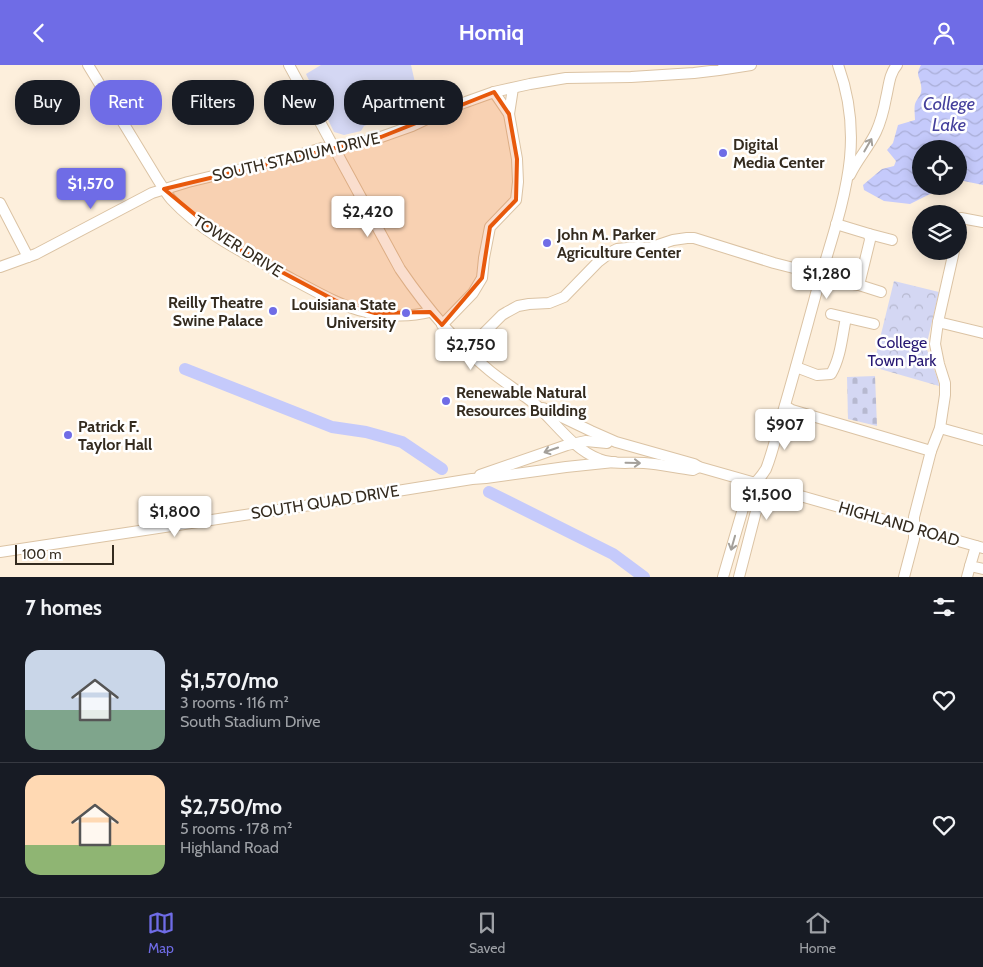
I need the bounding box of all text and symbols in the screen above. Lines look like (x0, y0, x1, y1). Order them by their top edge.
icon: back (25, 19, 53, 47)
text: Homiq (459, 19, 524, 46)
icon: person (930, 19, 958, 47)
chip: Buy (15, 80, 80, 125)
chip: Rent (90, 80, 162, 125)
chip: Filters (172, 80, 254, 125)
chip: New (264, 80, 334, 125)
chip: Apartment (344, 80, 463, 125)
water label: College Lake (923, 93, 975, 136)
street label: SOUTH STADIUM DRIVE (210, 128, 382, 186)
place label: Digital Media Center (733, 135, 825, 172)
one-way arrow (864, 139, 874, 153)
map controls (912, 140, 967, 260)
button: locate (912, 140, 967, 195)
marker: Digital Media Center (717, 147, 729, 159)
pin: $1,570 (50, 167, 132, 210)
text: $1,570 (68, 174, 114, 193)
pin: $2,420 (327, 195, 409, 238)
text: $2,420 (342, 202, 394, 221)
button: layers (912, 205, 967, 260)
street label: TOWER DRIVE (190, 211, 286, 281)
place label: John M. Parker Agriculture Center (556, 225, 682, 262)
marker: John M. Parker Agriculture Center (541, 237, 553, 249)
pin: $1,280 (786, 257, 868, 300)
text: $1,280 (803, 264, 851, 283)
place label: Reilly Theatre Swine Palace (168, 293, 263, 330)
place label: Louisiana State University (291, 295, 396, 332)
marker: Reilly Theatre Swine Palace (267, 305, 279, 317)
marker: Louisiana State University (400, 307, 412, 319)
pin: $2,750 (430, 329, 512, 371)
park label: College Town Park (868, 333, 937, 370)
text: $2,750 (446, 335, 496, 354)
place label: Renewable Natural Resources Building (456, 383, 586, 420)
marker: Renewable Natural Resources Building (440, 395, 452, 407)
pin: $907 (755, 409, 815, 451)
text: $907 (766, 415, 804, 434)
place label: Patrick F. Taylor Hall (78, 417, 152, 454)
marker: Patrick F. Taylor Hall (62, 429, 74, 441)
one-way arrow (543, 446, 559, 455)
one-way arrow (624, 458, 640, 467)
pin: $1,500 (726, 479, 808, 521)
street label: SOUTH QUAD DRIVE (250, 481, 400, 523)
text: $1,500 (742, 485, 792, 504)
pin: $1,800 (134, 495, 216, 538)
street label: HIGHLAND ROAD (836, 498, 962, 550)
text: $1,800 (149, 502, 201, 521)
one-way arrow (727, 535, 737, 551)
scale bar (15, 542, 114, 565)
text: 100 m (22, 545, 62, 563)
icon: filters (930, 593, 958, 621)
text: 7 homes (25, 595, 102, 620)
text: $1,570/mo (180, 668, 278, 693)
icon: home (65, 670, 125, 730)
icon: heart (930, 686, 958, 714)
text: 3 rooms · 116 m² (180, 693, 289, 712)
text: South Stadium Drive (180, 712, 321, 731)
text: $2,750/mo (180, 794, 282, 819)
icon: home (65, 795, 125, 855)
icon: heart (930, 811, 958, 839)
text: 5 rooms · 178 m² (180, 819, 292, 838)
text: Highland Road (180, 838, 279, 857)
tab: Map (147, 909, 175, 957)
tab: Saved (469, 909, 505, 957)
tab: Home (799, 909, 836, 957)

